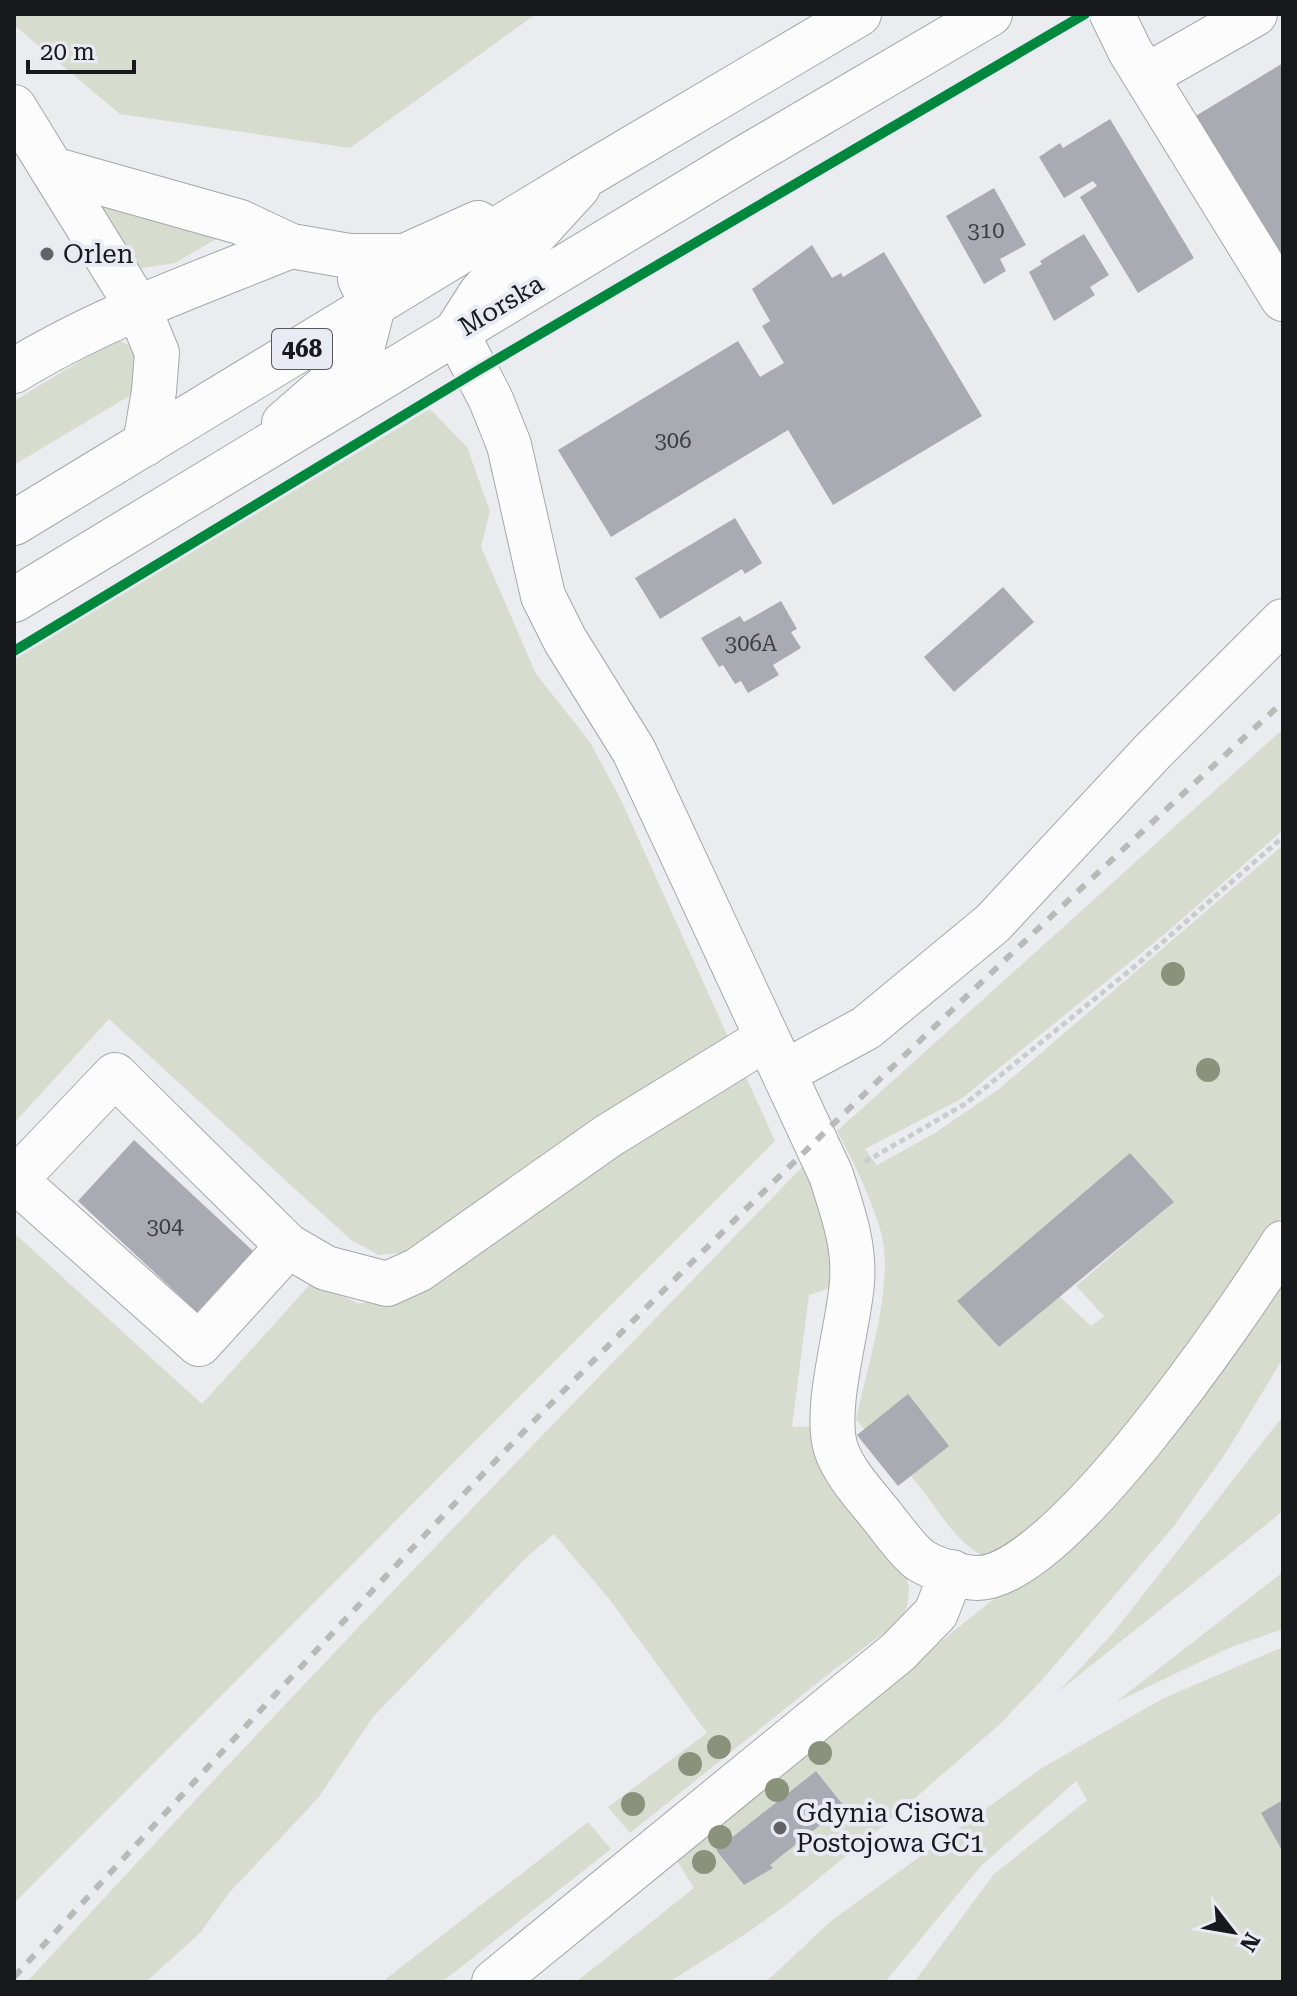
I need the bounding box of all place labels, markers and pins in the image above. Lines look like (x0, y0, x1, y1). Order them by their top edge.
place label: Orlen (63, 239, 134, 269)
marker: Orlen (38, 245, 56, 263)
place label: Gdynia Cisowa Postojowa GC1 (796, 1798, 985, 1858)
marker: Gdynia Cisowa Postojowa GC1 (771, 1819, 789, 1837)

